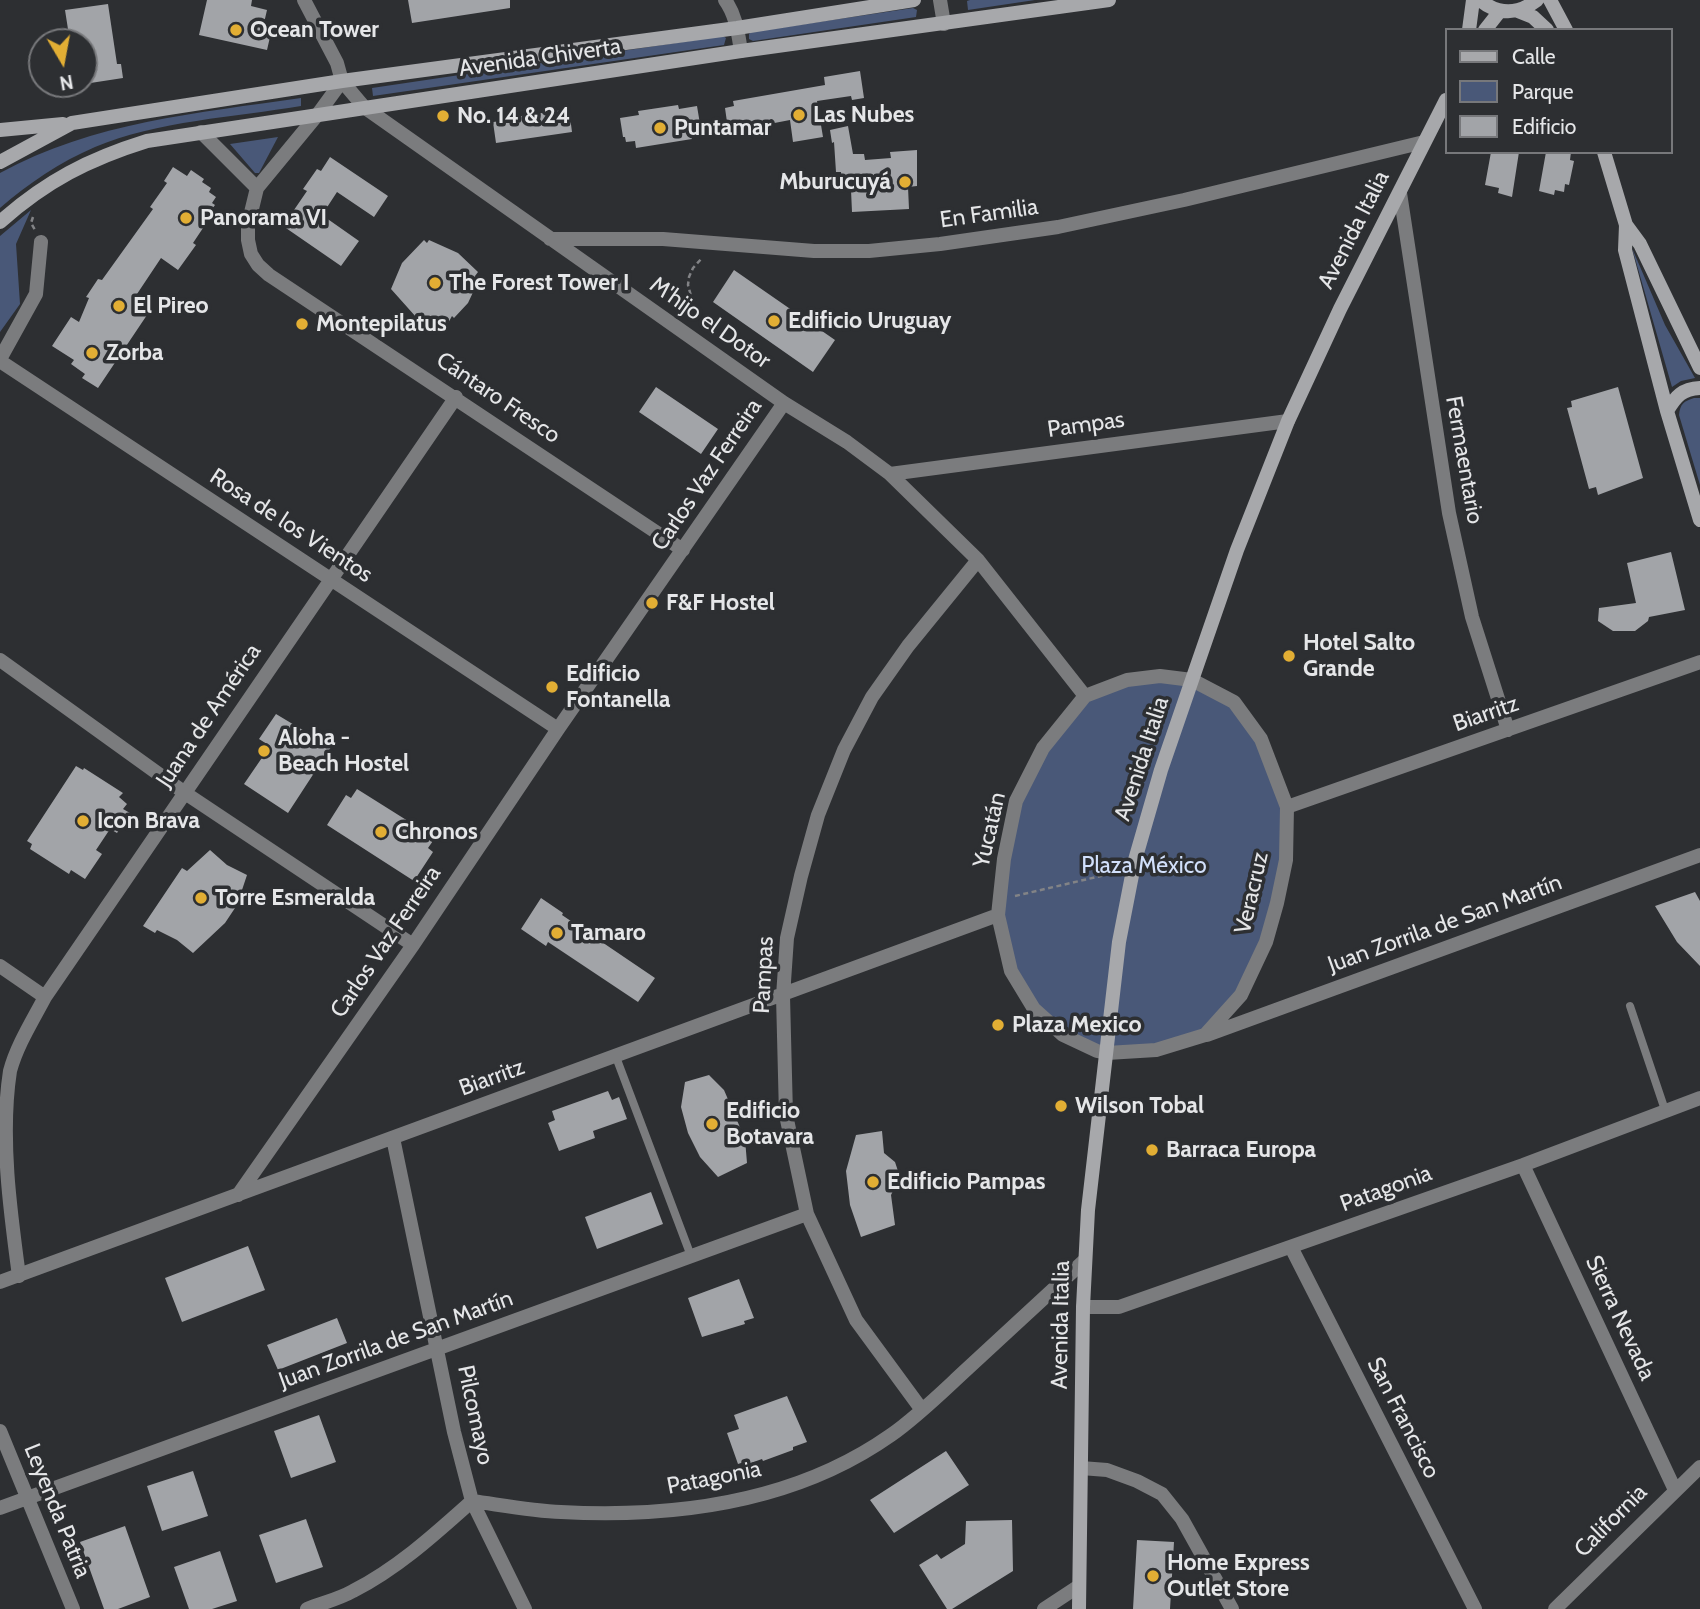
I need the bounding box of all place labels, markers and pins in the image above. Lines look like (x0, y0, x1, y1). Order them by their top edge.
place label: Ocean Tower (250, 16, 379, 44)
marker: Ocean Tower (228, 22, 244, 38)
place label: Las Nubes (813, 101, 914, 129)
place label: No. 14 & 24 (457, 102, 570, 130)
marker: Las Nubes (791, 107, 807, 123)
marker: No. 14 & 24 (435, 108, 451, 124)
place label: Puntamar (674, 114, 771, 142)
marker: Puntamar (652, 120, 668, 136)
place label: Mburucuyá (779, 168, 891, 196)
marker: Mburucuyá (897, 174, 913, 190)
place label: Panorama VI (200, 204, 327, 232)
marker: Panorama VI (178, 210, 194, 226)
place label: The Forest Tower I (449, 269, 629, 297)
marker: The Forest Tower I (427, 275, 443, 291)
place label: El Pireo (133, 292, 209, 320)
marker: El Pireo (111, 298, 127, 314)
place label: Edificio Uruguay (788, 307, 951, 335)
place label: Montepilatus (316, 310, 447, 338)
marker: Edificio Uruguay (766, 313, 782, 329)
marker: Montepilatus (294, 316, 310, 332)
place label: Zorba (106, 339, 163, 367)
marker: Zorba (84, 345, 100, 361)
place label: F&F Hostel (666, 589, 775, 617)
marker: F&F Hostel (644, 595, 660, 611)
place label: Hotel Salto Grande (1303, 629, 1415, 683)
marker: Hotel Salto Grande (1281, 648, 1297, 664)
place label: Edificio Fontanella (566, 660, 670, 714)
marker: Edificio Fontanella (544, 679, 560, 695)
place label: Aloha - Beach Hostel (278, 724, 409, 778)
marker: Aloha - Beach Hostel (256, 743, 272, 759)
place label: Icon Brava (97, 807, 200, 835)
marker: Icon Brava (75, 813, 91, 829)
place label: Chronos (395, 818, 478, 846)
marker: Chronos (373, 824, 389, 840)
place label: Torre Esmeralda (215, 884, 375, 912)
marker: Torre Esmeralda (193, 890, 209, 906)
place label: Tamaro (571, 919, 646, 947)
marker: Tamaro (549, 925, 565, 941)
place label: Plaza Mexico (1012, 1011, 1141, 1039)
marker: Plaza Mexico (990, 1017, 1006, 1033)
place label: Wilson Tobal (1075, 1092, 1204, 1120)
place label: Edificio Botavara (726, 1097, 814, 1151)
marker: Wilson Tobal (1053, 1098, 1069, 1114)
marker: Edificio Botavara (704, 1116, 720, 1132)
place label: Barraca Europa (1166, 1136, 1316, 1164)
marker: Barraca Europa (1144, 1142, 1160, 1158)
place label: Edificio Pampas (887, 1168, 1046, 1196)
marker: Edificio Pampas (865, 1174, 881, 1190)
place label: Home Express Outlet Store (1167, 1549, 1310, 1603)
marker: Home Express Outlet Store (1145, 1568, 1161, 1584)

